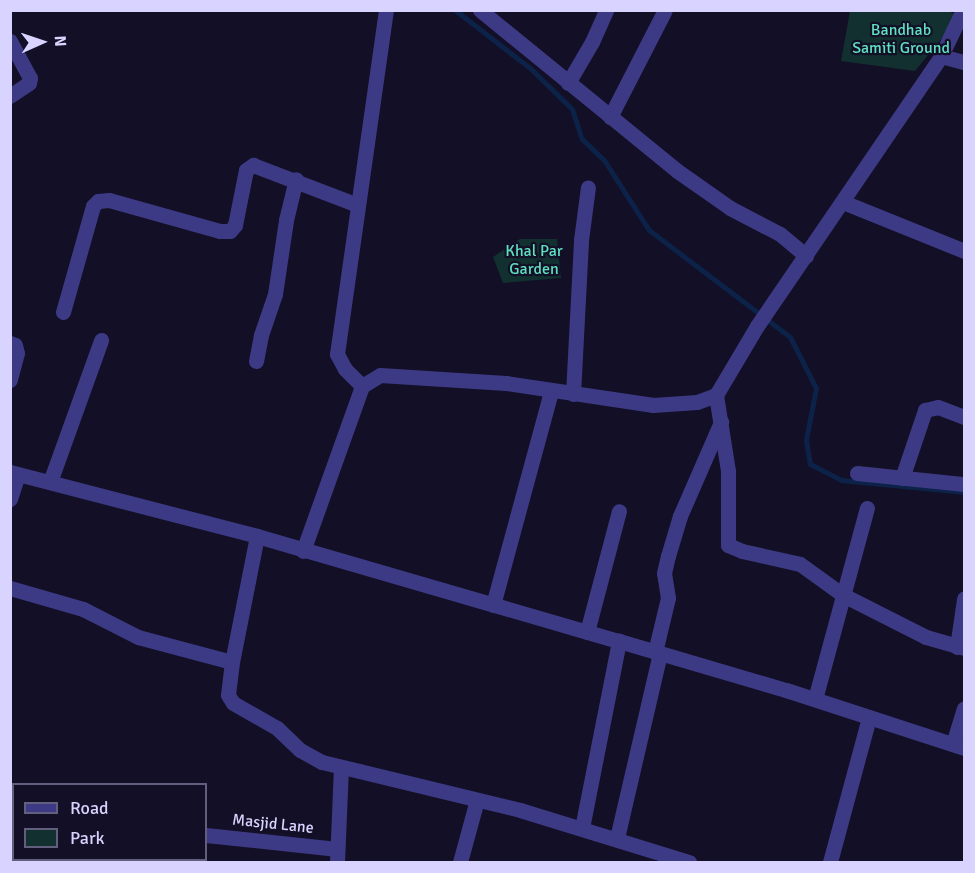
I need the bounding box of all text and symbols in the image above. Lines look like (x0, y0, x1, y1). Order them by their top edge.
north arrow (12, 12, 72, 72)
park label: Bandhab Samiti Ground (852, 20, 950, 58)
text: N (50, 35, 70, 47)
park label: Khal Par Garden (505, 241, 563, 279)
legend (12, 783, 207, 861)
text: Road (70, 797, 109, 819)
street label: Masjid Lane (231, 810, 315, 838)
text: Park (70, 827, 105, 849)

